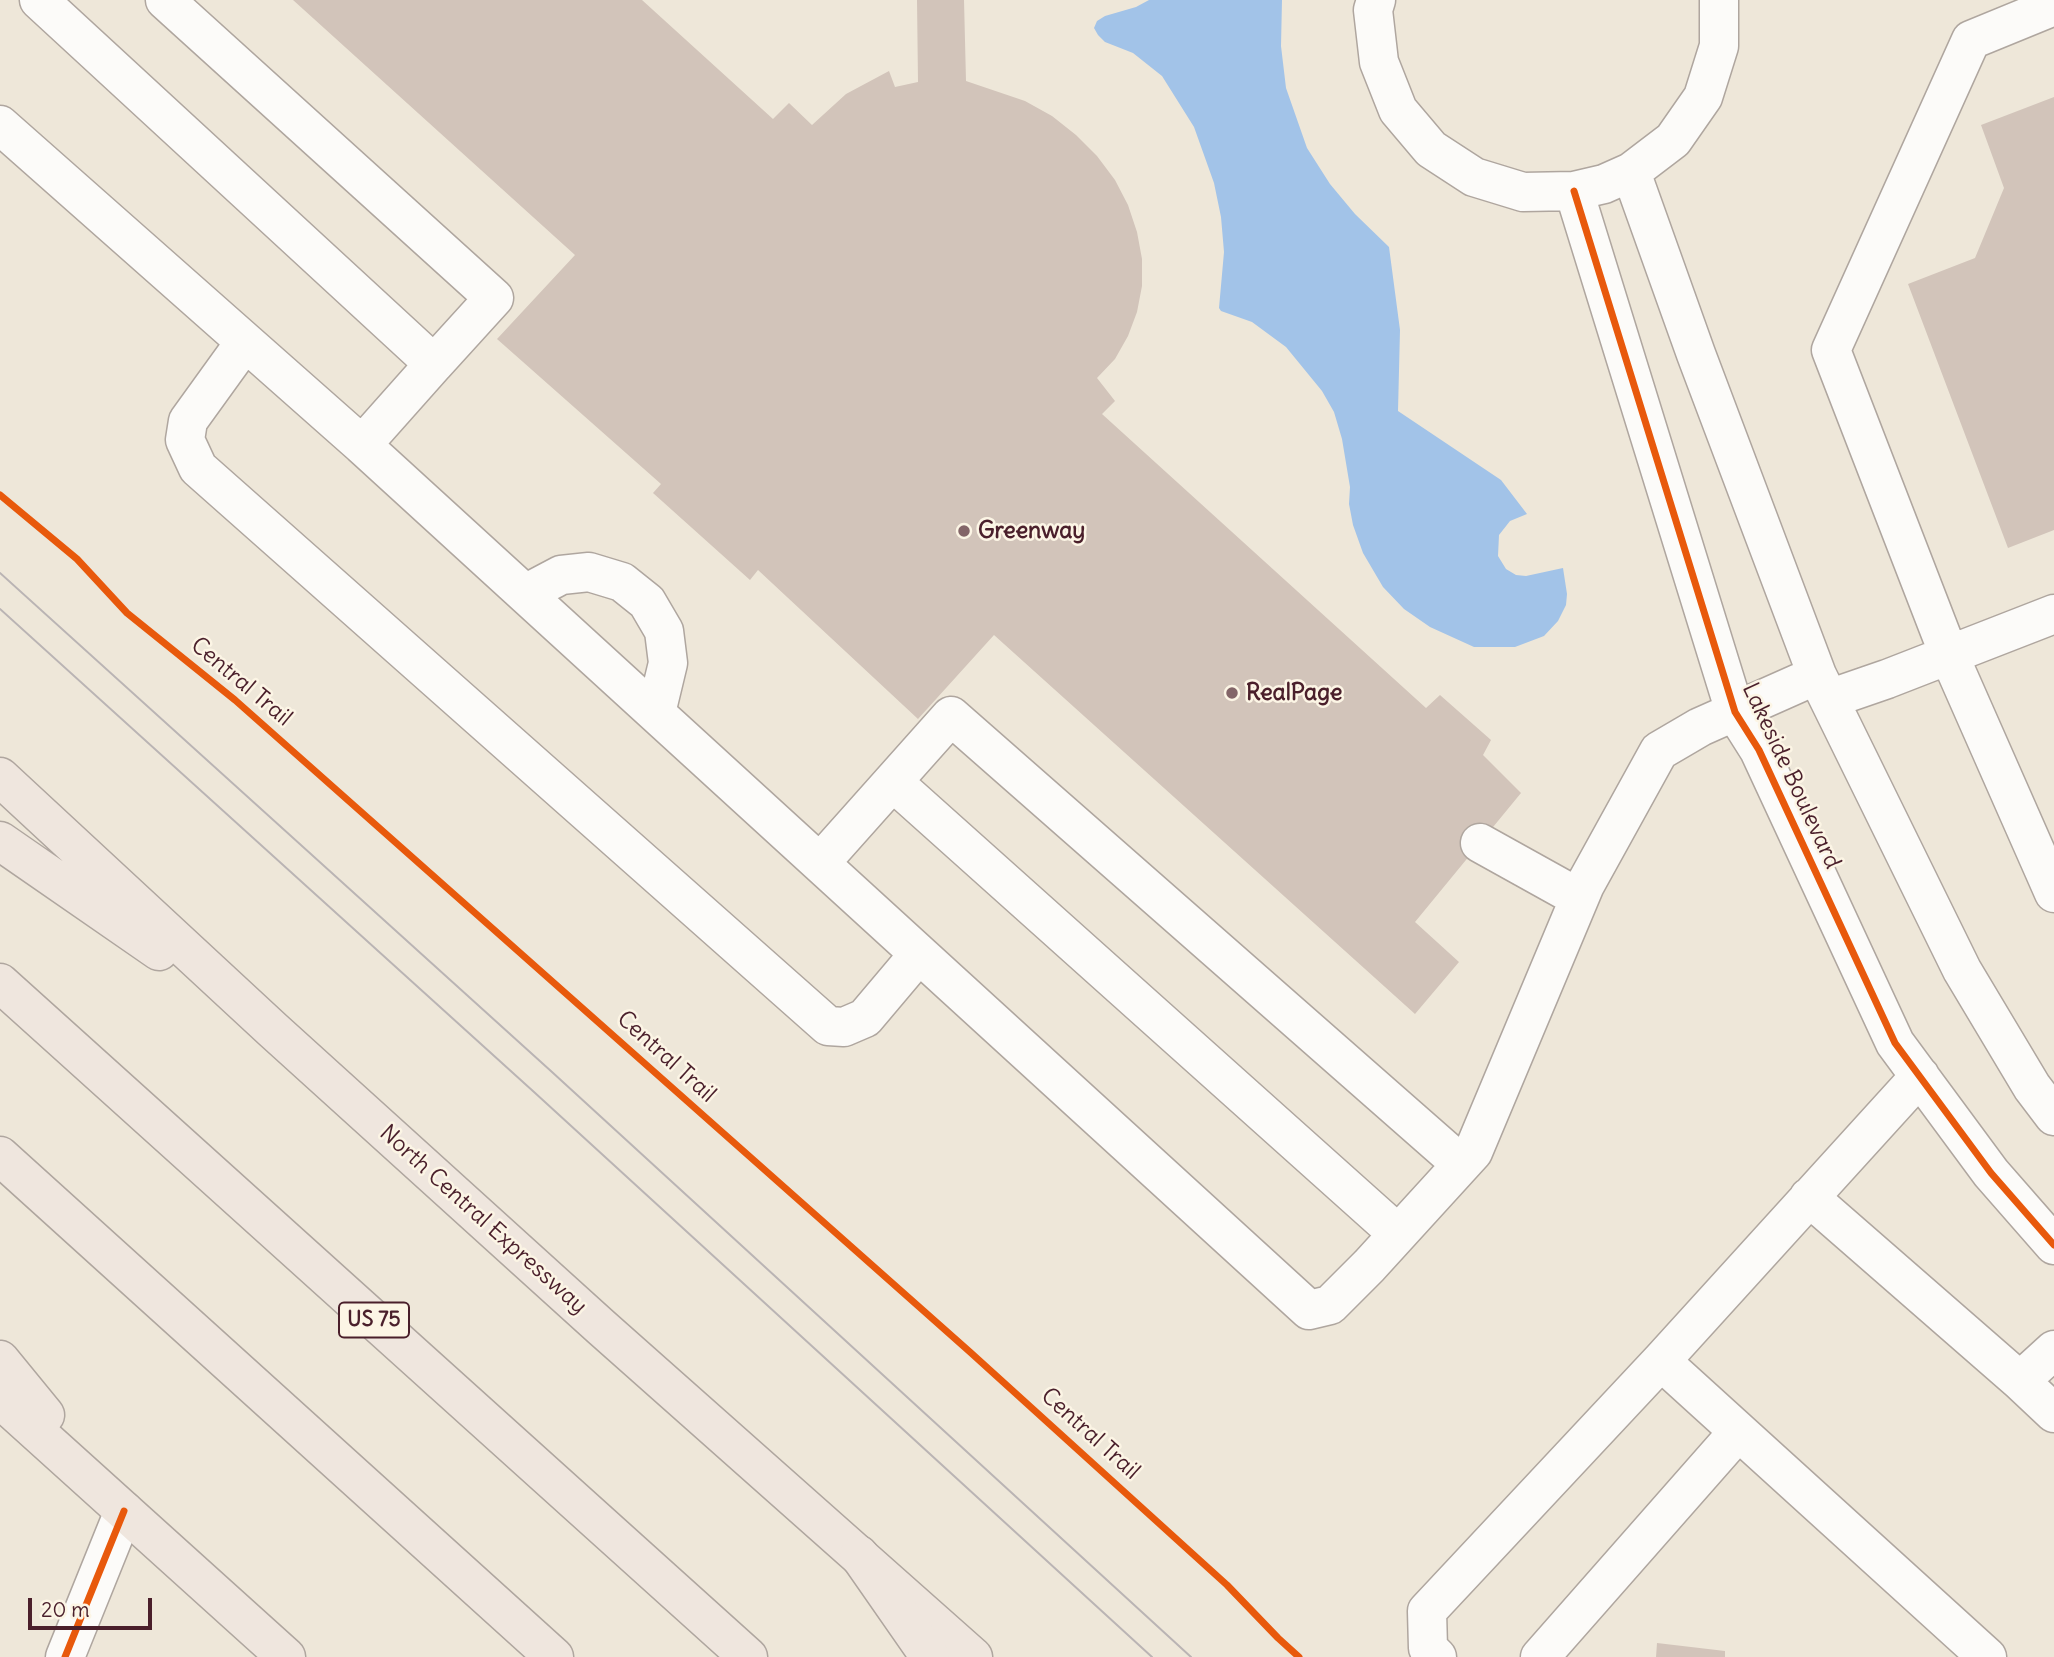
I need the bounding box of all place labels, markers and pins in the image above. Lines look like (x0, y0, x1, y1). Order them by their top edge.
place label: Greenway (978, 517, 1085, 545)
marker: Greenway (956, 523, 972, 539)
place label: RealPage (1246, 679, 1342, 707)
marker: RealPage (1224, 685, 1240, 701)

